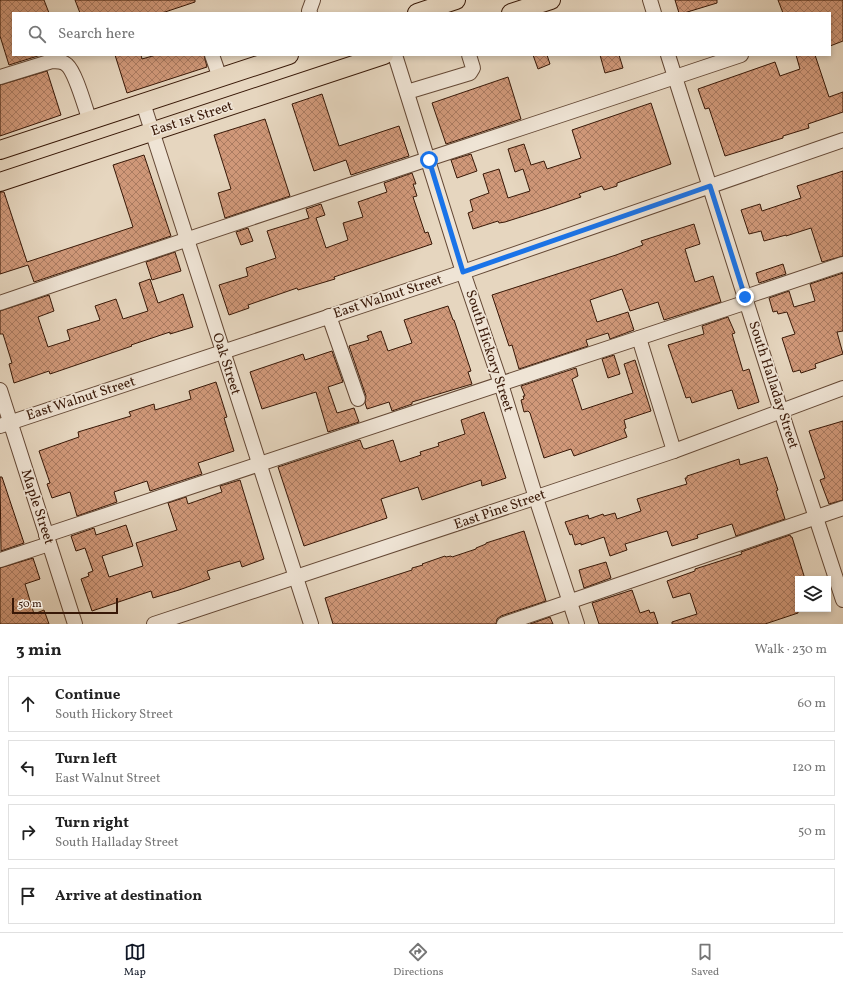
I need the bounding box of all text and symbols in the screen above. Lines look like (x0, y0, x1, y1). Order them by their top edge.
search box (12, 12, 831, 56)
icon: search (26, 23, 48, 45)
text: Search here (58, 24, 135, 45)
street label: East 1st Street (149, 97, 235, 141)
route start (420, 151, 438, 169)
street label: East Walnut Street (331, 270, 445, 324)
street label: South Hickory Street (460, 288, 518, 414)
route end (736, 288, 754, 306)
street label: South Halladay Street (743, 319, 803, 451)
street label: Oak Street (207, 330, 245, 398)
street label: East Walnut Street (24, 372, 138, 426)
street label: Maple Street (16, 467, 58, 547)
street label: East Pine Street (452, 485, 549, 535)
map controls (795, 576, 831, 612)
button: layers (795, 576, 831, 612)
scale bar (12, 596, 118, 615)
text: 50 m (18, 597, 42, 612)
text: 3 min (16, 639, 62, 662)
text: Walk · 230 m (755, 641, 827, 659)
text: Continue (55, 685, 120, 706)
icon: ahead (17, 693, 39, 715)
text: 60 m (798, 695, 826, 713)
text: South Hickory Street (55, 706, 173, 724)
text: Turn left (55, 749, 117, 770)
icon: left (17, 757, 39, 779)
text: 120 m (792, 759, 826, 777)
text: East Walnut Street (55, 770, 160, 788)
text: Turn right (55, 813, 129, 834)
icon: right (17, 821, 39, 843)
text: 50 m (798, 823, 826, 841)
text: South Halladay Street (55, 834, 179, 852)
icon: arrive (17, 885, 39, 907)
text: Arrive at destination (55, 886, 202, 907)
tab: Map (124, 941, 146, 980)
tab: Directions (393, 941, 444, 980)
tab: Saved (691, 941, 719, 980)

